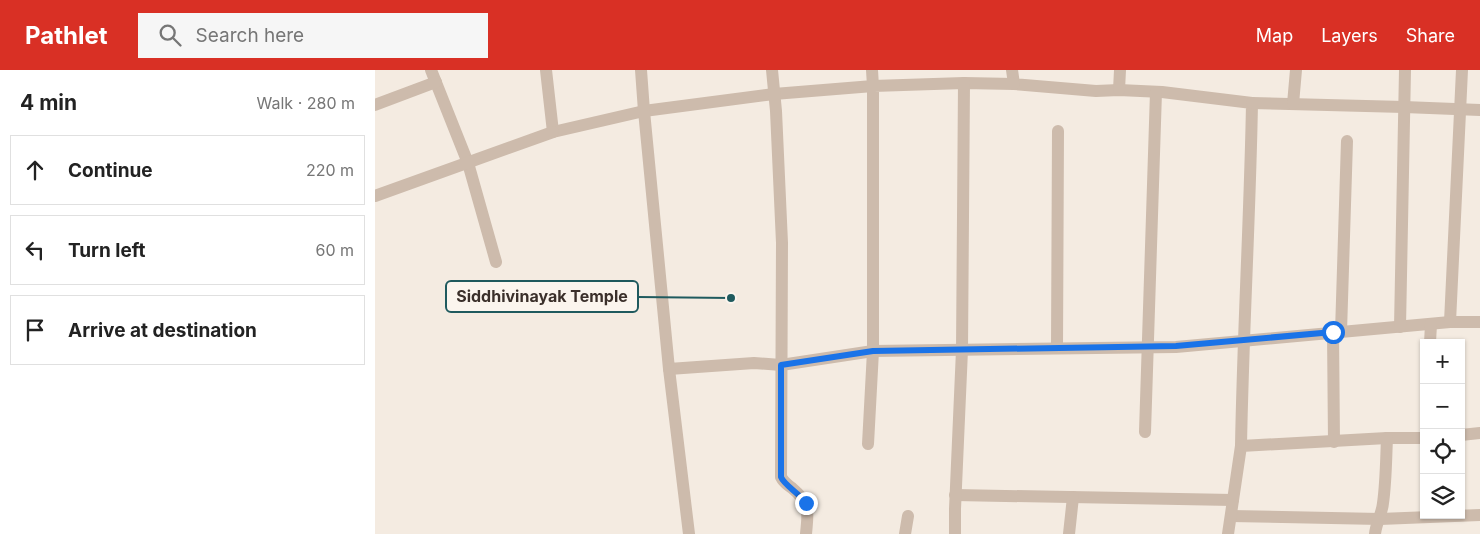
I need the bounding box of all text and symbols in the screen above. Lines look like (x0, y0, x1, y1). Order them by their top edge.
search box (138, 13, 488, 58)
text: Pathlet (25, 21, 108, 50)
icon: search (156, 21, 184, 49)
text: Search here (196, 24, 304, 47)
text: Map (1256, 25, 1293, 46)
text: Layers (1321, 25, 1378, 46)
text: Share (1406, 25, 1455, 46)
text: 4 min (20, 90, 77, 115)
text: Walk · 280 m (257, 93, 355, 113)
icon: ahead (21, 156, 49, 184)
text: Continue (68, 159, 153, 182)
text: 220 m (306, 160, 354, 180)
icon: left (21, 236, 49, 264)
text: Turn left (68, 239, 146, 262)
text: 60 m (315, 240, 354, 260)
callout: Siddhivinayak Temple (446, 281, 638, 312)
text: Siddhivinayak Temple (456, 286, 628, 306)
icon: arrive (21, 316, 49, 344)
text: Arrive at destination (68, 319, 257, 342)
route start (1322, 321, 1345, 344)
map controls (1420, 339, 1465, 519)
button: + (1420, 339, 1465, 384)
button: − (1420, 384, 1465, 429)
button: locate (1420, 429, 1465, 474)
button: layers (1420, 474, 1465, 519)
route end (795, 492, 818, 515)

